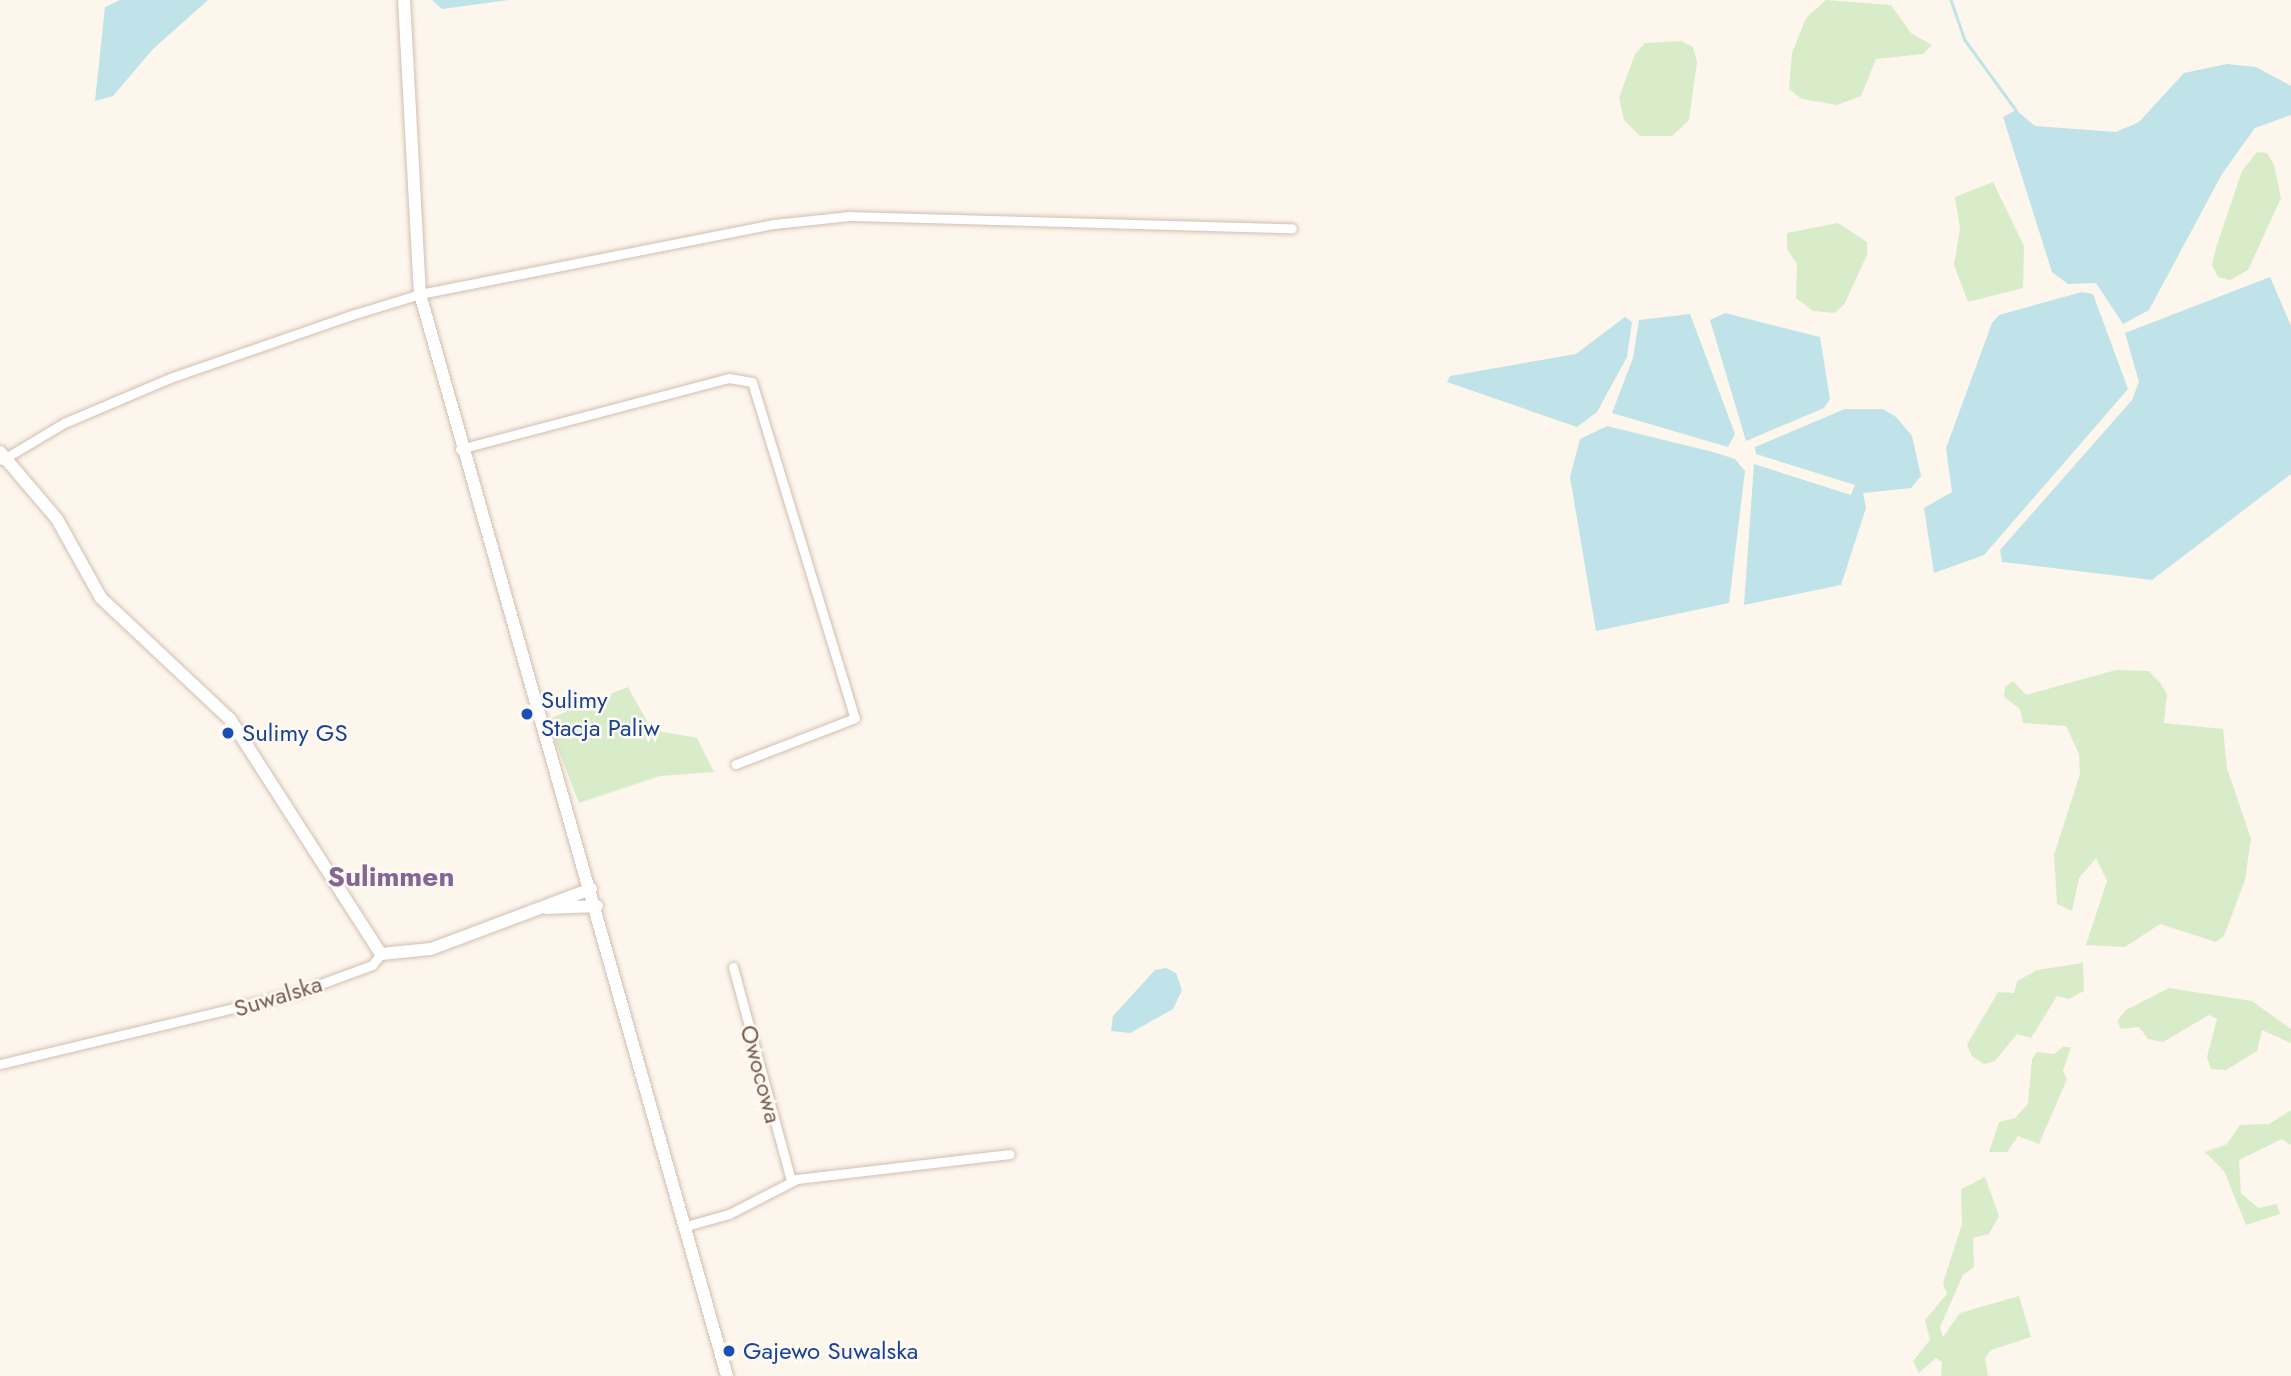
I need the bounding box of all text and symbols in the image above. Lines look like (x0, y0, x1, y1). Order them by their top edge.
place label: Sulimy Stacja Paliw (541, 686, 660, 742)
marker: Sulimy Stacja Paliw (519, 706, 535, 722)
place label: Sulimy GS (242, 719, 348, 747)
marker: Sulimy GS (220, 725, 236, 741)
district label: Sulimmen (328, 860, 454, 894)
street label: Suwalska (230, 969, 326, 1023)
street label: Owocowa (734, 1022, 788, 1126)
place label: Gajewo Suwalska (743, 1337, 918, 1365)
marker: Gajewo Suwalska (721, 1343, 737, 1359)

